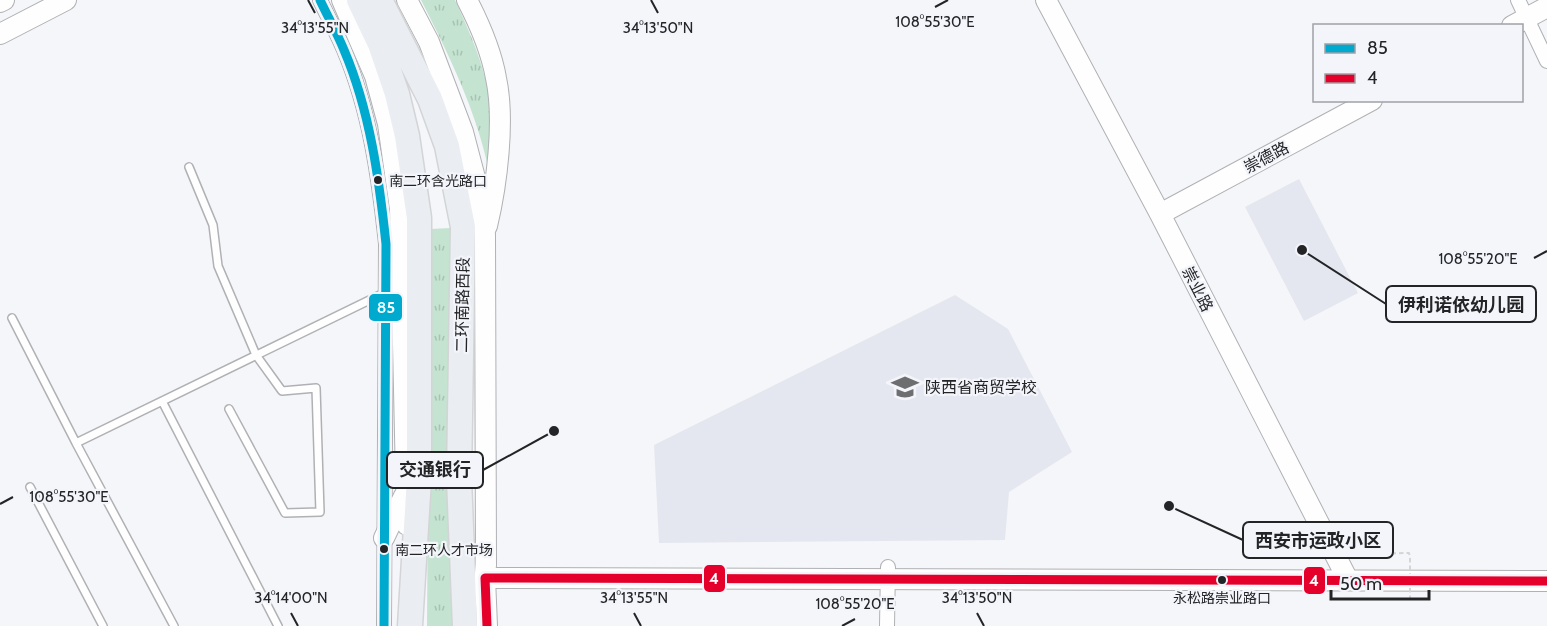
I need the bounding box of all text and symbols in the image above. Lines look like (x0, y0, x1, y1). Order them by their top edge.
text: 108°55'30"E (895, 13, 975, 31)
text: 34°13'55"N (281, 19, 349, 37)
text: 34°13'50"N (623, 19, 693, 37)
legend (1313, 24, 1523, 102)
text: 85 (1367, 37, 1388, 59)
text: 4 (1367, 67, 1377, 89)
street label: 崇德路 (1241, 138, 1292, 177)
place label: 南二环含光路口 (389, 172, 487, 190)
marker: 南二环含光路口 (372, 174, 384, 186)
text: 108°55'20"E (1438, 250, 1518, 268)
street label: 二环南路西段 (452, 257, 473, 353)
street label: 崇业路 (1178, 264, 1217, 315)
callout: 伊利诺依幼儿园 (1386, 286, 1536, 322)
line badge: 85 (368, 293, 403, 322)
text: 伊利诺依幼儿园 (1398, 294, 1524, 316)
text: 85 (377, 298, 395, 317)
school or university icon: 陕西省商贸学校 (890, 372, 920, 402)
place label: 陕西省商贸学校 (925, 378, 1037, 397)
callout: 交通银行 (387, 452, 483, 488)
text: 交通银行 (399, 459, 471, 481)
text: 108°55'30"E (29, 488, 109, 506)
callout: 西安市运政小区 (1243, 522, 1393, 558)
text: 西安市运政小区 (1255, 530, 1381, 552)
place label: 南二环人才市场 (395, 541, 493, 559)
marker: 南二环人才市场 (378, 543, 390, 555)
scale bar (1331, 563, 1428, 601)
line badge: 4 (703, 564, 726, 593)
line badge: 4 (1303, 566, 1326, 595)
text: 4 (709, 569, 719, 588)
text: 4 (1309, 571, 1319, 590)
text: 50 m (1340, 573, 1382, 595)
marker: 永松路崇业路口 (1216, 574, 1228, 586)
text: 34°14'00"N (254, 589, 328, 607)
text: 34°13'55"N (600, 589, 668, 607)
text: 34°13'50"N (942, 589, 1012, 607)
place label: 永松路崇业路口 (1173, 589, 1271, 607)
text: 108°55'20"E (815, 595, 895, 613)

